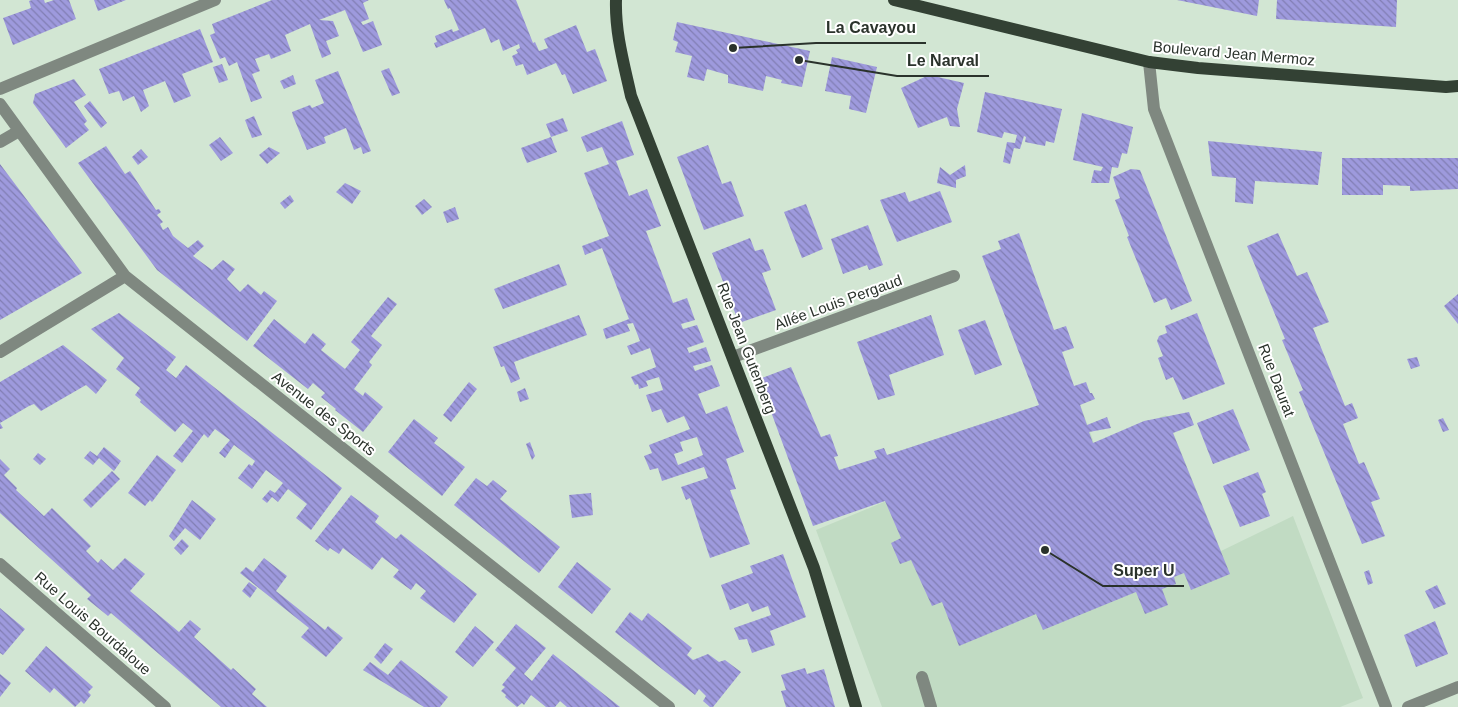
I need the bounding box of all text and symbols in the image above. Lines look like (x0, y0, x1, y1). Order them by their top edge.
callout: La Cavayou (816, 12, 926, 43)
text: La Cavayou (826, 19, 916, 36)
street label: Boulevard Jean Mermoz (1152, 37, 1316, 69)
callout: Le Narval (897, 45, 989, 76)
text: Le Narval (907, 52, 979, 69)
street label: Allée Louis Pergaud (772, 271, 904, 333)
street label: Rue Jean Gutenberg (714, 280, 780, 416)
street label: Rue Daurat (1255, 341, 1299, 420)
street label: Avenue des Sports (269, 367, 379, 459)
callout: Super U (1103, 555, 1184, 586)
text: Super U (1113, 562, 1175, 579)
street label: Rue Louis Bourdaloue (31, 568, 155, 678)

